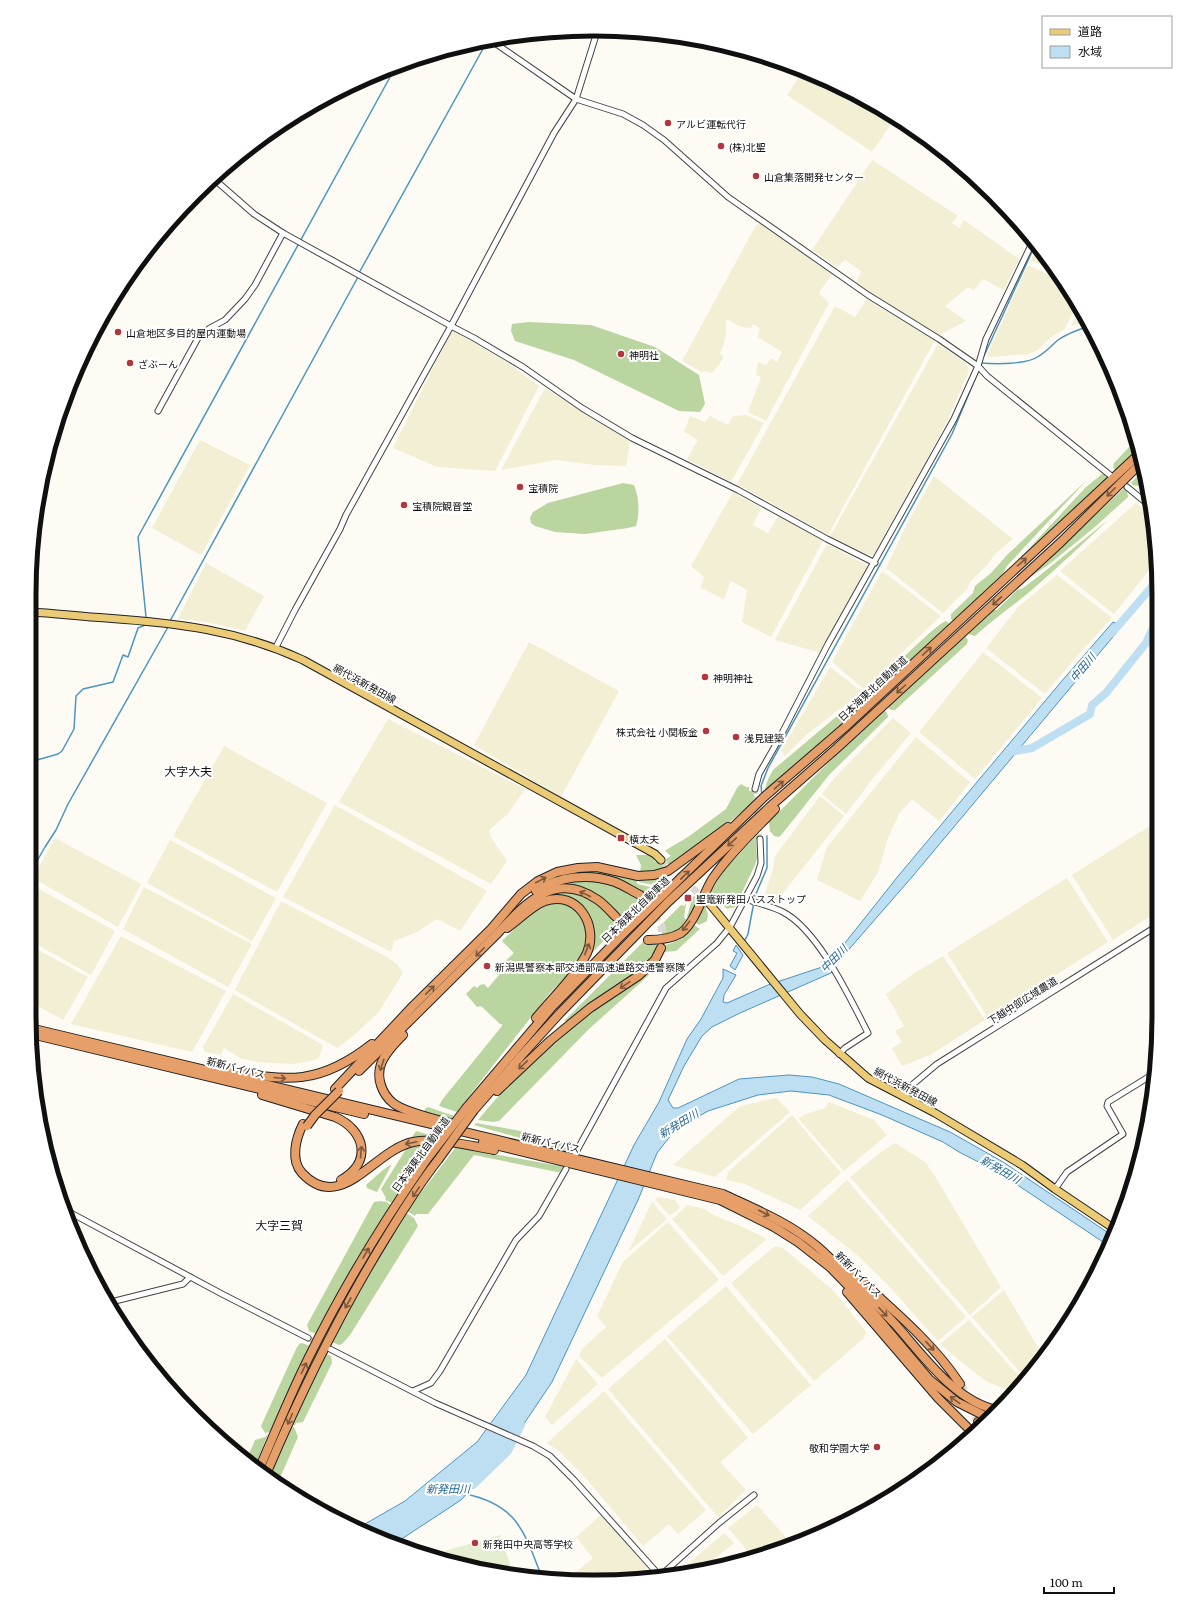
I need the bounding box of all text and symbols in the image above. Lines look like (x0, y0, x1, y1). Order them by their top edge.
legend (1042, 16, 1172, 68)
text: 道路 (1078, 22, 1102, 40)
text: 水域 (1078, 42, 1102, 60)
place label: アルビ運転代行 (676, 116, 746, 131)
marker: アルビ運転代行 (663, 118, 673, 128)
place label: (株)北聖 (729, 139, 766, 154)
marker: (株)北聖 (716, 141, 726, 151)
place label: 山倉集落開発センター (764, 169, 864, 184)
marker: 山倉集落開発センター (751, 171, 761, 181)
place label: 山倉地区多目的屋内運動場 (126, 325, 246, 340)
marker: 山倉地区多目的屋内運動場 (113, 327, 123, 337)
place label: 神明社 (629, 347, 659, 362)
marker: 神明社 (616, 349, 626, 359)
place label: ざぶーん (138, 356, 178, 371)
marker: ざぶーん (125, 358, 135, 368)
place label: 宝積院 (528, 480, 558, 495)
marker: 宝積院 (515, 482, 525, 492)
one-way arrow (1106, 487, 1116, 497)
place label: 宝積院観音堂 (412, 498, 472, 513)
marker: 宝積院観音堂 (399, 500, 409, 510)
one-way arrow (1017, 557, 1027, 567)
one-way arrow (992, 596, 1002, 606)
one-way arrow (922, 646, 932, 656)
water label: 中田川 (1065, 648, 1099, 685)
street label: 日本海東北自動車道 (834, 652, 910, 724)
street label: 網代浜新発田線 (331, 659, 399, 707)
place label: 神明神社 (713, 670, 753, 685)
marker: 神明神社 (700, 672, 710, 682)
one-way arrow (896, 684, 906, 693)
place label: 株式会社 小関板金 (616, 724, 698, 739)
marker: 株式会社 小関板金 (701, 726, 711, 736)
place label: 浅見建築 (744, 730, 784, 745)
marker: 浅見建築 (731, 732, 741, 742)
district label: 大字大夫 (164, 762, 212, 780)
one-way arrow (773, 781, 783, 790)
place label: 横太夫 (629, 831, 659, 846)
marker: 横太夫 (616, 833, 626, 843)
one-way arrow (727, 837, 737, 847)
one-way arrow (680, 870, 690, 880)
street label: 日本海東北自動車道 (597, 872, 673, 946)
one-way arrow (535, 875, 547, 883)
one-way arrow (579, 890, 591, 897)
place label: 聖篭新発田バスストップ (696, 891, 806, 906)
marker: 聖篭新発田バスストップ (683, 893, 693, 903)
one-way arrow (682, 921, 691, 932)
water label: 中田川 (816, 940, 851, 975)
one-way arrow (584, 944, 592, 956)
one-way arrow (475, 947, 485, 956)
place label: 新潟県警察本部交通部高速道路交通警察隊 (495, 959, 686, 974)
marker: 新潟県警察本部交通部高速道路交通警察隊 (482, 961, 492, 971)
street label: 下越中部広域農道 (984, 972, 1060, 1028)
one-way arrow (619, 981, 631, 989)
one-way arrow (424, 986, 434, 995)
street label: 新新バイパス (205, 1052, 267, 1082)
one-way arrow (378, 1059, 385, 1072)
one-way arrow (518, 1060, 528, 1070)
street label: 網代浜新発田線 (872, 1063, 940, 1109)
one-way arrow (274, 1074, 287, 1082)
water label: 新発田川 (655, 1104, 702, 1141)
street label: 日本海東北自動車道 (387, 1113, 453, 1195)
street label: 新新バイパス (520, 1128, 582, 1156)
one-way arrow (405, 1139, 418, 1147)
one-way arrow (357, 1146, 364, 1159)
water label: 新発田川 (978, 1151, 1025, 1187)
one-way arrow (412, 1186, 420, 1197)
one-way arrow (758, 1210, 770, 1218)
district label: 大字三賀 (255, 1216, 303, 1234)
one-way arrow (362, 1248, 370, 1259)
street label: 新新バイパス (833, 1248, 885, 1300)
one-way arrow (344, 1297, 352, 1309)
one-way arrow (878, 1307, 887, 1317)
one-way arrow (925, 1341, 934, 1351)
one-way arrow (301, 1362, 308, 1374)
one-way arrow (949, 1396, 960, 1404)
one-way arrow (286, 1413, 293, 1425)
place label: 敬和学園大学 (809, 1440, 869, 1455)
marker: 敬和学園大学 (872, 1442, 882, 1452)
water label: 新発田川 (426, 1480, 471, 1496)
place label: 新発田中央高等学校 (483, 1536, 573, 1551)
marker: 新発田中央高等学校 (470, 1538, 480, 1548)
scale bar (1044, 1569, 1114, 1595)
text: 100 m (1050, 1573, 1083, 1591)

